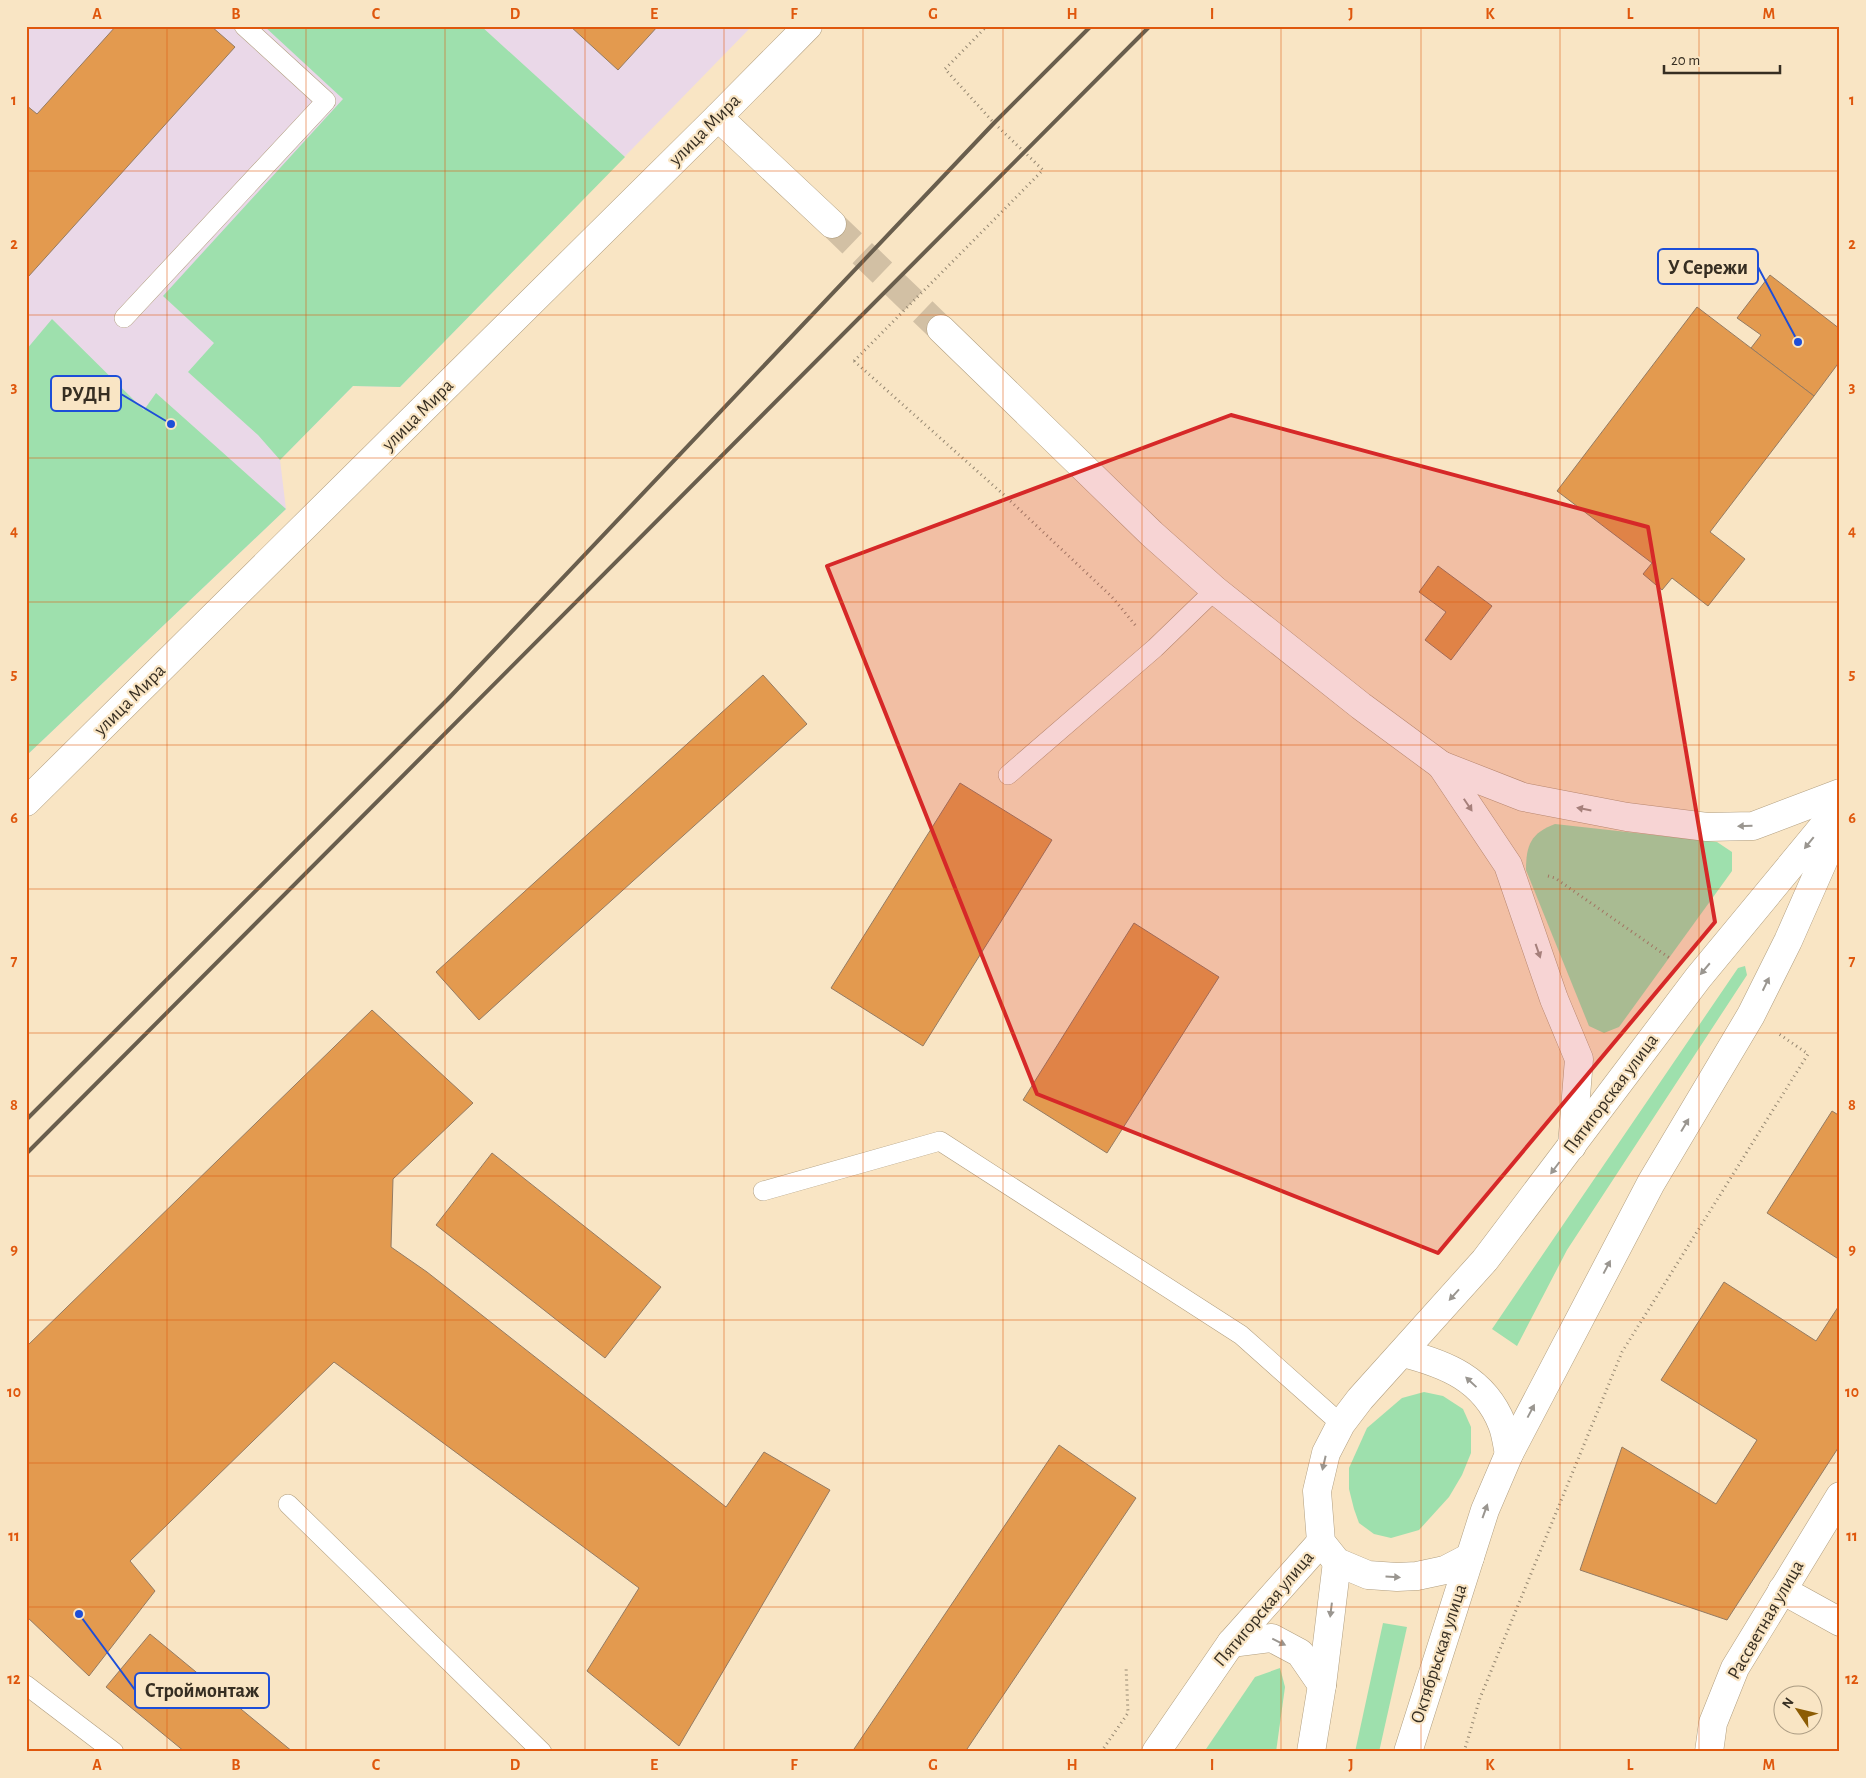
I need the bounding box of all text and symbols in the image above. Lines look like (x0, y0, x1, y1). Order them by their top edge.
text: A (92, 6, 102, 22)
text: B (231, 6, 241, 22)
text: C (372, 6, 381, 22)
text: D (510, 6, 521, 22)
text: E (650, 6, 658, 22)
text: F (790, 6, 798, 22)
text: G (928, 6, 938, 22)
text: H (1066, 6, 1078, 22)
text: I (1210, 6, 1214, 22)
text: J (1348, 6, 1354, 22)
text: K (1485, 6, 1495, 22)
text: L (1627, 6, 1634, 22)
text: M (1763, 6, 1775, 22)
scale bar (1664, 42, 1780, 74)
text: 20 m (1671, 53, 1700, 68)
street label: улица Мира (665, 90, 745, 170)
text: 1 (11, 92, 17, 108)
text: 1 (1849, 92, 1855, 108)
text: 2 (10, 236, 18, 252)
text: 2 (1848, 236, 1856, 252)
callout: У Сережи (1658, 249, 1758, 284)
text: У Сережи (1668, 258, 1748, 278)
street label: улица Мира (378, 375, 458, 455)
callout: РУДН (51, 376, 121, 411)
text: 3 (11, 379, 18, 395)
text: 3 (1849, 379, 1856, 395)
text: РУДН (61, 385, 111, 405)
text: 4 (10, 523, 18, 539)
text: 4 (1848, 523, 1856, 539)
street label: улица Мира (90, 660, 170, 740)
text: 5 (11, 666, 18, 682)
text: 5 (1849, 666, 1856, 682)
one-way arrow (1463, 799, 1473, 812)
one-way arrow (1575, 804, 1591, 812)
text: 6 (10, 810, 18, 826)
text: 6 (1848, 810, 1856, 826)
one-way arrow (1736, 822, 1752, 830)
one-way arrow (1803, 837, 1814, 850)
one-way arrow (1534, 944, 1542, 959)
text: 7 (11, 953, 18, 969)
text: 7 (1849, 953, 1856, 969)
one-way arrow (1700, 962, 1711, 975)
one-way arrow (1762, 977, 1770, 991)
street label: Пятигорская улица (1560, 1030, 1662, 1157)
text: 8 (10, 1097, 18, 1113)
text: 8 (1848, 1097, 1856, 1113)
one-way arrow (1681, 1118, 1690, 1131)
one-way arrow (1550, 1161, 1560, 1175)
text: 9 (10, 1241, 18, 1257)
text: 9 (1848, 1241, 1856, 1257)
one-way arrow (1603, 1260, 1611, 1274)
one-way arrow (1448, 1289, 1460, 1301)
one-way arrow (1465, 1376, 1477, 1388)
text: 10 (7, 1384, 21, 1400)
text: 10 (1845, 1384, 1859, 1400)
one-way arrow (1527, 1404, 1535, 1418)
one-way arrow (1320, 1455, 1328, 1470)
one-way arrow (1481, 1503, 1489, 1518)
text: 11 (8, 1528, 20, 1544)
text: 11 (1846, 1528, 1858, 1544)
street label: Пятигорская улица (1210, 1547, 1318, 1670)
street label: Рассветная улица (1724, 1557, 1808, 1683)
one-way arrow (1385, 1573, 1401, 1581)
street label: Октябрьская улица (1408, 1582, 1471, 1726)
one-way arrow (1327, 1602, 1335, 1618)
one-way arrow (1272, 1638, 1286, 1646)
text: 12 (7, 1671, 21, 1687)
text: 12 (1845, 1671, 1859, 1687)
callout: Строймонтаж (135, 1673, 269, 1708)
text: Строймонтаж (145, 1681, 260, 1701)
north arrow (1774, 1686, 1824, 1736)
text: N (1780, 1695, 1797, 1711)
text: A (92, 1757, 102, 1773)
text: B (231, 1757, 241, 1773)
text: C (372, 1757, 381, 1773)
text: D (510, 1757, 521, 1773)
text: E (650, 1757, 658, 1773)
text: F (790, 1757, 798, 1773)
text: G (928, 1757, 938, 1773)
text: H (1066, 1757, 1078, 1773)
text: I (1210, 1757, 1214, 1773)
text: J (1348, 1757, 1354, 1773)
text: K (1485, 1757, 1495, 1773)
text: L (1627, 1757, 1634, 1773)
text: M (1763, 1757, 1775, 1773)

